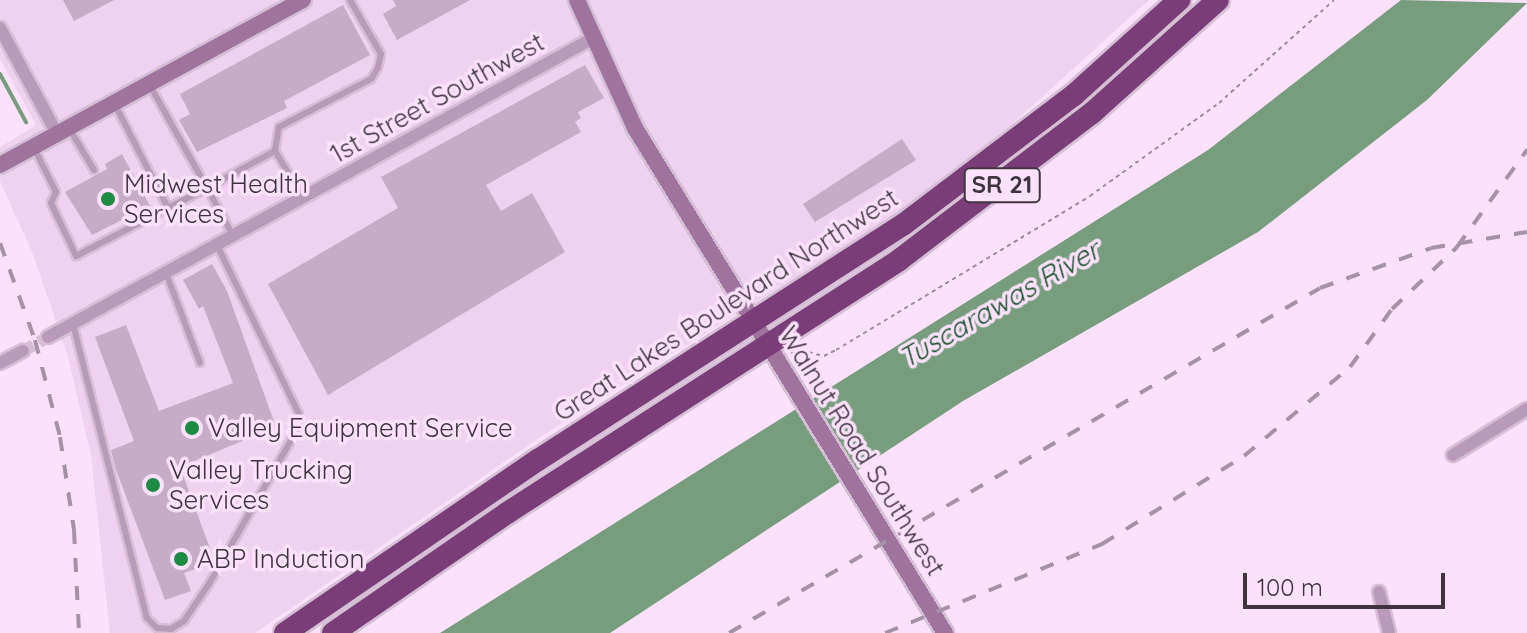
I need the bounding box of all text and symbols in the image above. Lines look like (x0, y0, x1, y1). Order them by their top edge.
street label: 1st Street Southwest (325, 26, 549, 170)
road number: SR 21 (962, 165, 1042, 205)
place label: Midwest Health Services (124, 168, 308, 230)
street label: Great Lakes Boulevard Northwest (548, 182, 904, 428)
marker: Midwest Health Services (99, 190, 117, 208)
water label: Tuscarawas River (893, 233, 1105, 375)
street label: Walnut Road Southwest (772, 321, 952, 581)
place label: Valley Equipment Service (208, 412, 513, 444)
marker: Valley Equipment Service (183, 419, 201, 437)
place label: Valley Trucking Services (169, 454, 353, 516)
marker: Valley Trucking Services (144, 476, 162, 494)
place label: ABP Induction (197, 543, 364, 575)
marker: ABP Induction (172, 550, 190, 568)
scale bar (1247, 557, 1449, 607)
text: 100 m (1257, 572, 1323, 602)

